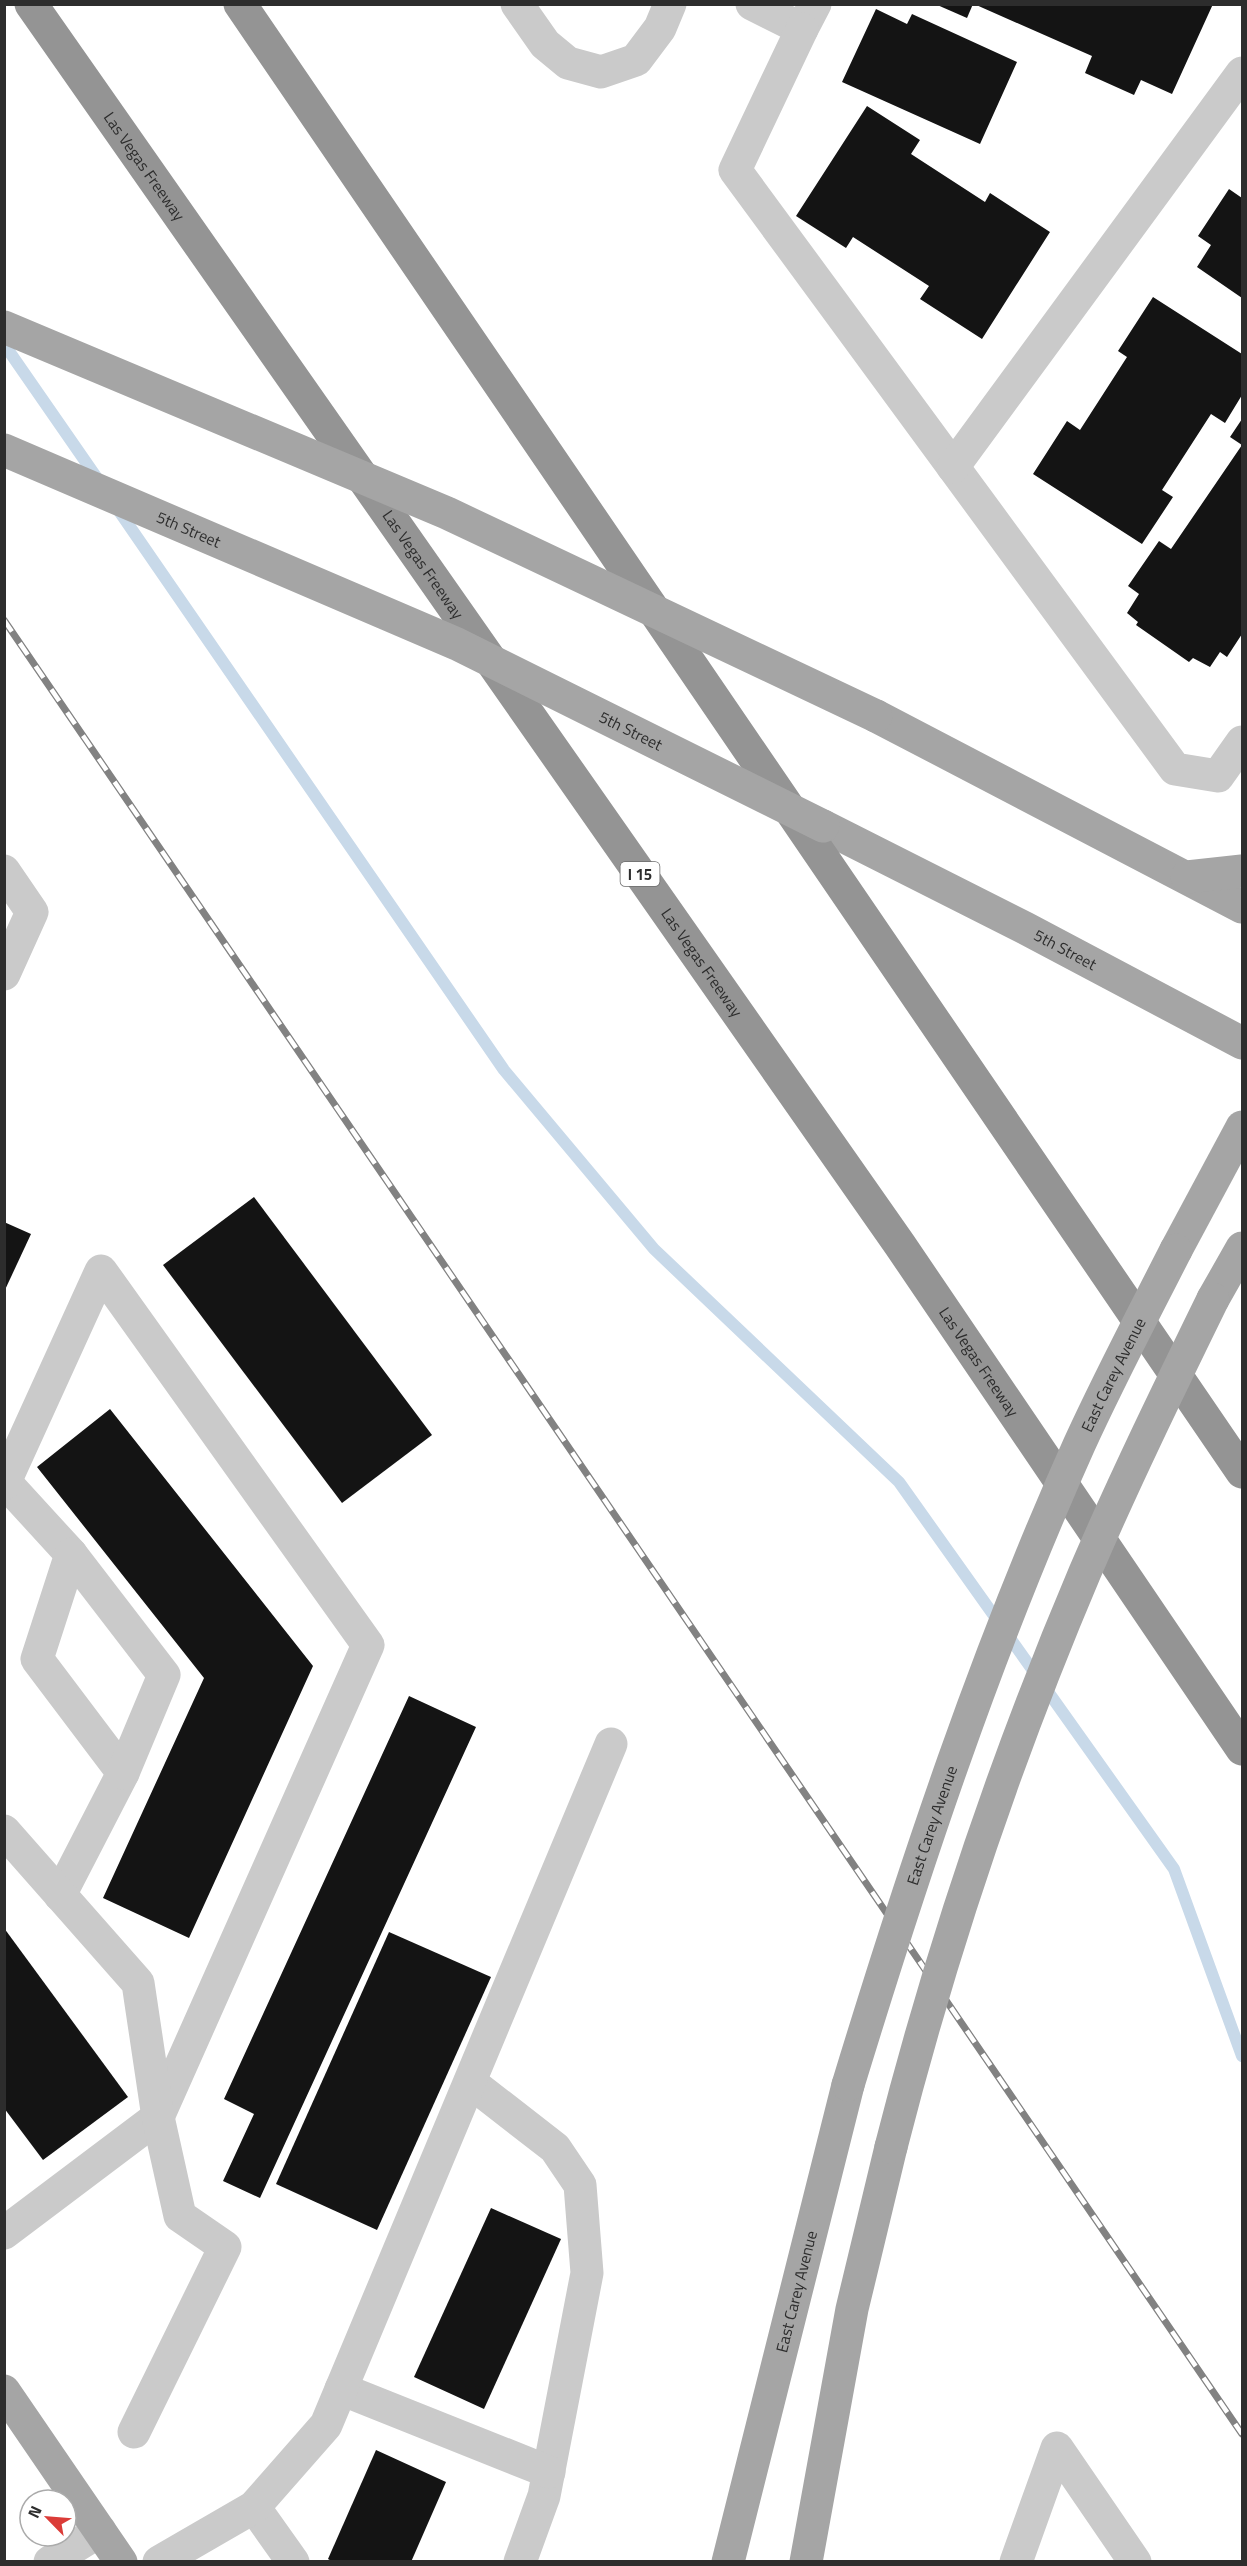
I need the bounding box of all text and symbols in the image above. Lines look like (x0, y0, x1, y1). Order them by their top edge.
street label: Las Vegas Freeway (98, 107, 191, 226)
street label: 5th Street (153, 505, 225, 554)
street label: Las Vegas Freeway (377, 505, 470, 624)
street label: 5th Street (595, 705, 667, 757)
road number: I 15 (620, 862, 660, 886)
street label: Las Vegas Freeway (655, 903, 749, 1022)
street label: 5th Street (1030, 923, 1101, 976)
street label: Las Vegas Freeway (933, 1302, 1025, 1422)
street label: East Carey Avenue (1075, 1313, 1151, 1436)
street label: East Carey Avenue (900, 1762, 963, 1888)
street label: East Carey Avenue (769, 2228, 823, 2355)
north arrow (18, 2488, 78, 2548)
text: N (21, 2502, 48, 2522)

